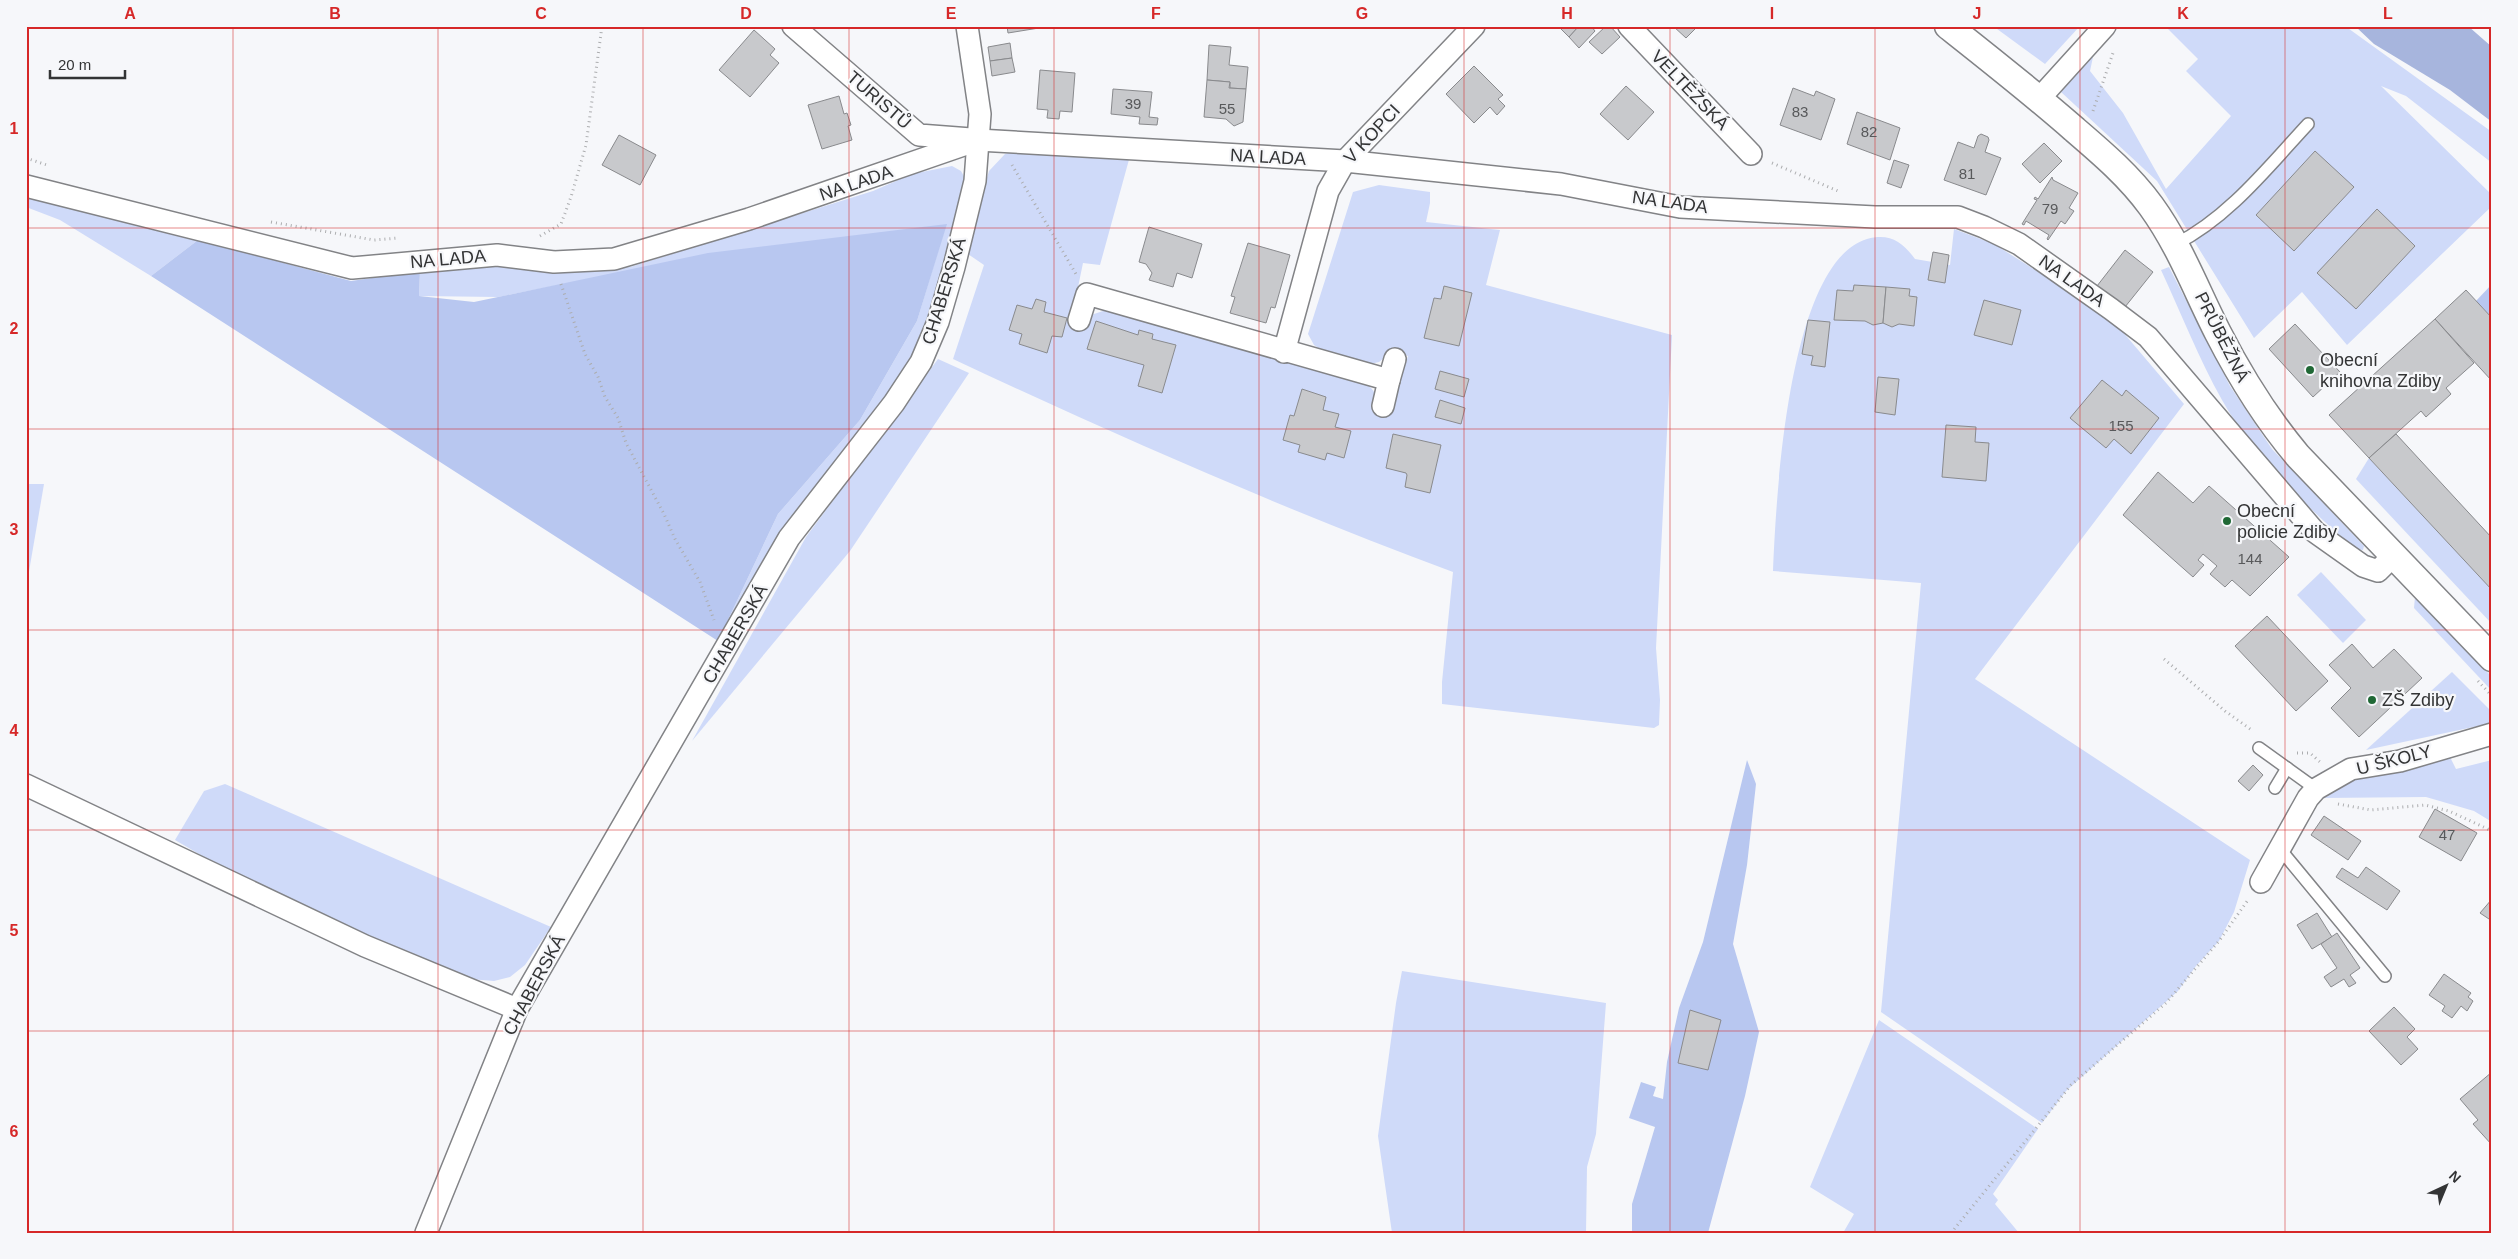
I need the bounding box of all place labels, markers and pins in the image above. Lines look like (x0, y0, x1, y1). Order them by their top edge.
place label: Obecní knihovna Zdiby (2320, 350, 2441, 391)
marker: Obecní knihovna Zdiby (2304, 364, 2316, 376)
place label: Obecní policie Zdiby (2237, 501, 2337, 542)
marker: Obecní policie Zdiby (2221, 515, 2233, 527)
place label: ZŠ Zdiby (2382, 689, 2454, 710)
marker: ZŠ Zdiby (2366, 694, 2378, 706)

